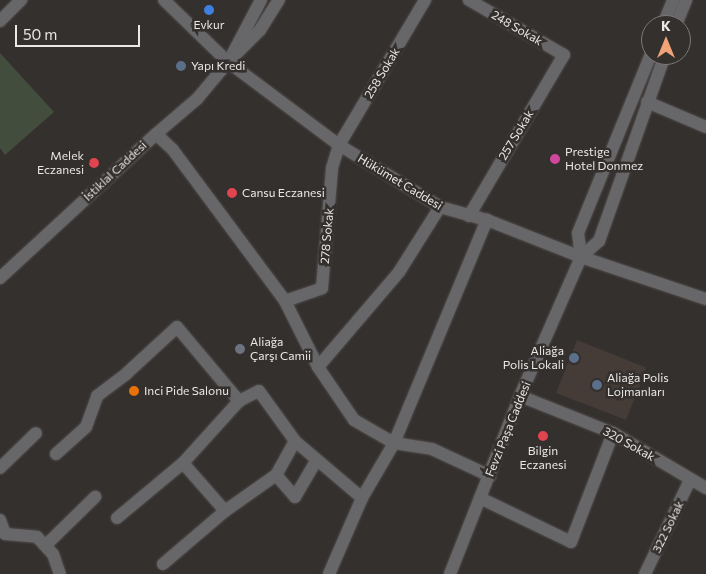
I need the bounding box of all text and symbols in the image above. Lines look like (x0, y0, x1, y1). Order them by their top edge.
marker: Evkur (203, 4, 215, 16)
street label: 248 Sokak (489, 8, 545, 48)
scale bar (18, 15, 142, 47)
north arrow (641, 15, 691, 65)
text: K (661, 17, 671, 34)
place label: Evkur (193, 18, 225, 32)
text: 50 m (23, 25, 57, 43)
street label: 258 Sokak (361, 45, 403, 101)
place label: Yapı Kredi (191, 59, 245, 73)
marker: Yapı Kredi (175, 60, 187, 72)
street label: 257 Sokak (495, 107, 537, 163)
street label: İstiklal Caddesi (80, 138, 150, 204)
place label: Prestige Hotel Donmez (565, 145, 643, 173)
place label: Melek Eczanesi (37, 149, 84, 177)
street label: Hükümet Caddesi (355, 151, 445, 213)
marker: Prestige Hotel Donmez (549, 153, 561, 165)
marker: Melek Eczanesi (88, 157, 100, 169)
place label: Cansu Eczanesi (242, 186, 325, 200)
marker: Cansu Eczanesi (226, 187, 238, 199)
street label: 278 Sokak (317, 207, 337, 265)
place label: Aliağa Çarşı Camii (250, 335, 311, 363)
marker: Aliağa Çarşı Camii (234, 343, 246, 355)
place label: Aliağa Polis Lokali (503, 344, 564, 372)
marker: Aliağa Polis Lokali (568, 352, 580, 364)
place label: Aliağa Polis Lojmanları (607, 371, 669, 399)
street label: Fevzi Paşa Caddesi (482, 379, 534, 479)
marker: Aliağa Polis Lojmanları (591, 379, 603, 391)
place label: Inci Pide Salonu (144, 384, 229, 398)
marker: Inci Pide Salonu (128, 385, 140, 397)
street label: 320 Sokak (601, 424, 657, 464)
marker: Bilgin Eczanesi (537, 430, 549, 442)
place label: Bilgin Eczanesi (519, 444, 567, 472)
street label: 322 Sokak (649, 499, 687, 555)

